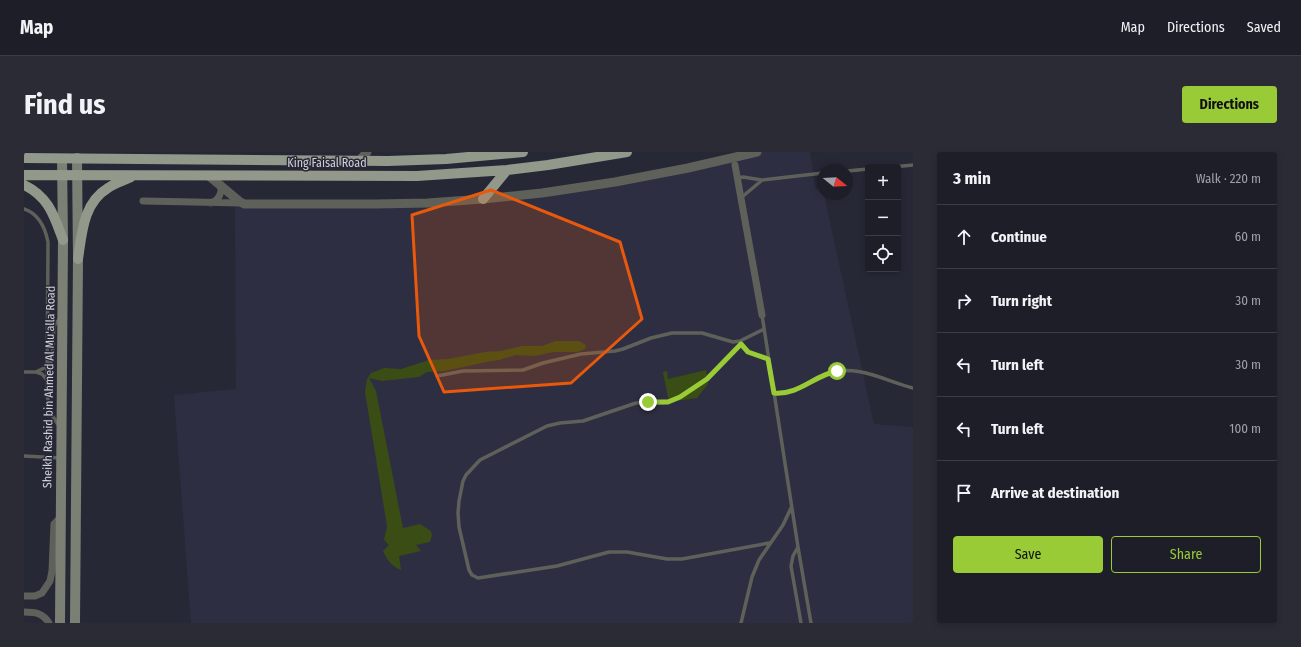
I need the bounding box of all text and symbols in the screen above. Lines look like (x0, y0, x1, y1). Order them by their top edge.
text: Map (20, 16, 53, 39)
text: Map (1121, 19, 1145, 36)
text: Directions (1167, 19, 1225, 36)
text: Saved (1247, 19, 1281, 36)
button: Directions (1182, 86, 1277, 123)
text: Find us (24, 88, 106, 121)
street label: King Faisal Road (287, 156, 367, 170)
north arrow (817, 164, 853, 200)
map controls (865, 164, 901, 272)
button: + (865, 164, 901, 200)
text: 3 min (953, 168, 991, 189)
text: Walk · 220 m (1196, 171, 1261, 186)
button: − (865, 200, 901, 236)
icon: ahead (953, 226, 975, 248)
text: Continue (991, 228, 1047, 246)
text: 60 m (1235, 229, 1261, 244)
button: locate (865, 236, 901, 272)
street label: Sheikh Rashid bin Ahmed Al Mu'alla Road (40, 286, 58, 488)
icon: right (953, 290, 975, 312)
text: Turn right (991, 292, 1052, 310)
text: 30 m (1235, 293, 1261, 308)
icon: left (953, 354, 975, 376)
text: Turn left (991, 356, 1044, 374)
text: 30 m (1235, 357, 1261, 372)
route start (828, 362, 846, 380)
route end (639, 393, 657, 411)
icon: left (953, 418, 975, 440)
text: Turn left (991, 420, 1044, 438)
text: 100 m (1229, 421, 1261, 436)
icon: arrive (953, 482, 975, 504)
text: Arrive at destination (991, 484, 1119, 502)
button: Save (953, 536, 1103, 573)
button: Share (1111, 536, 1261, 573)

